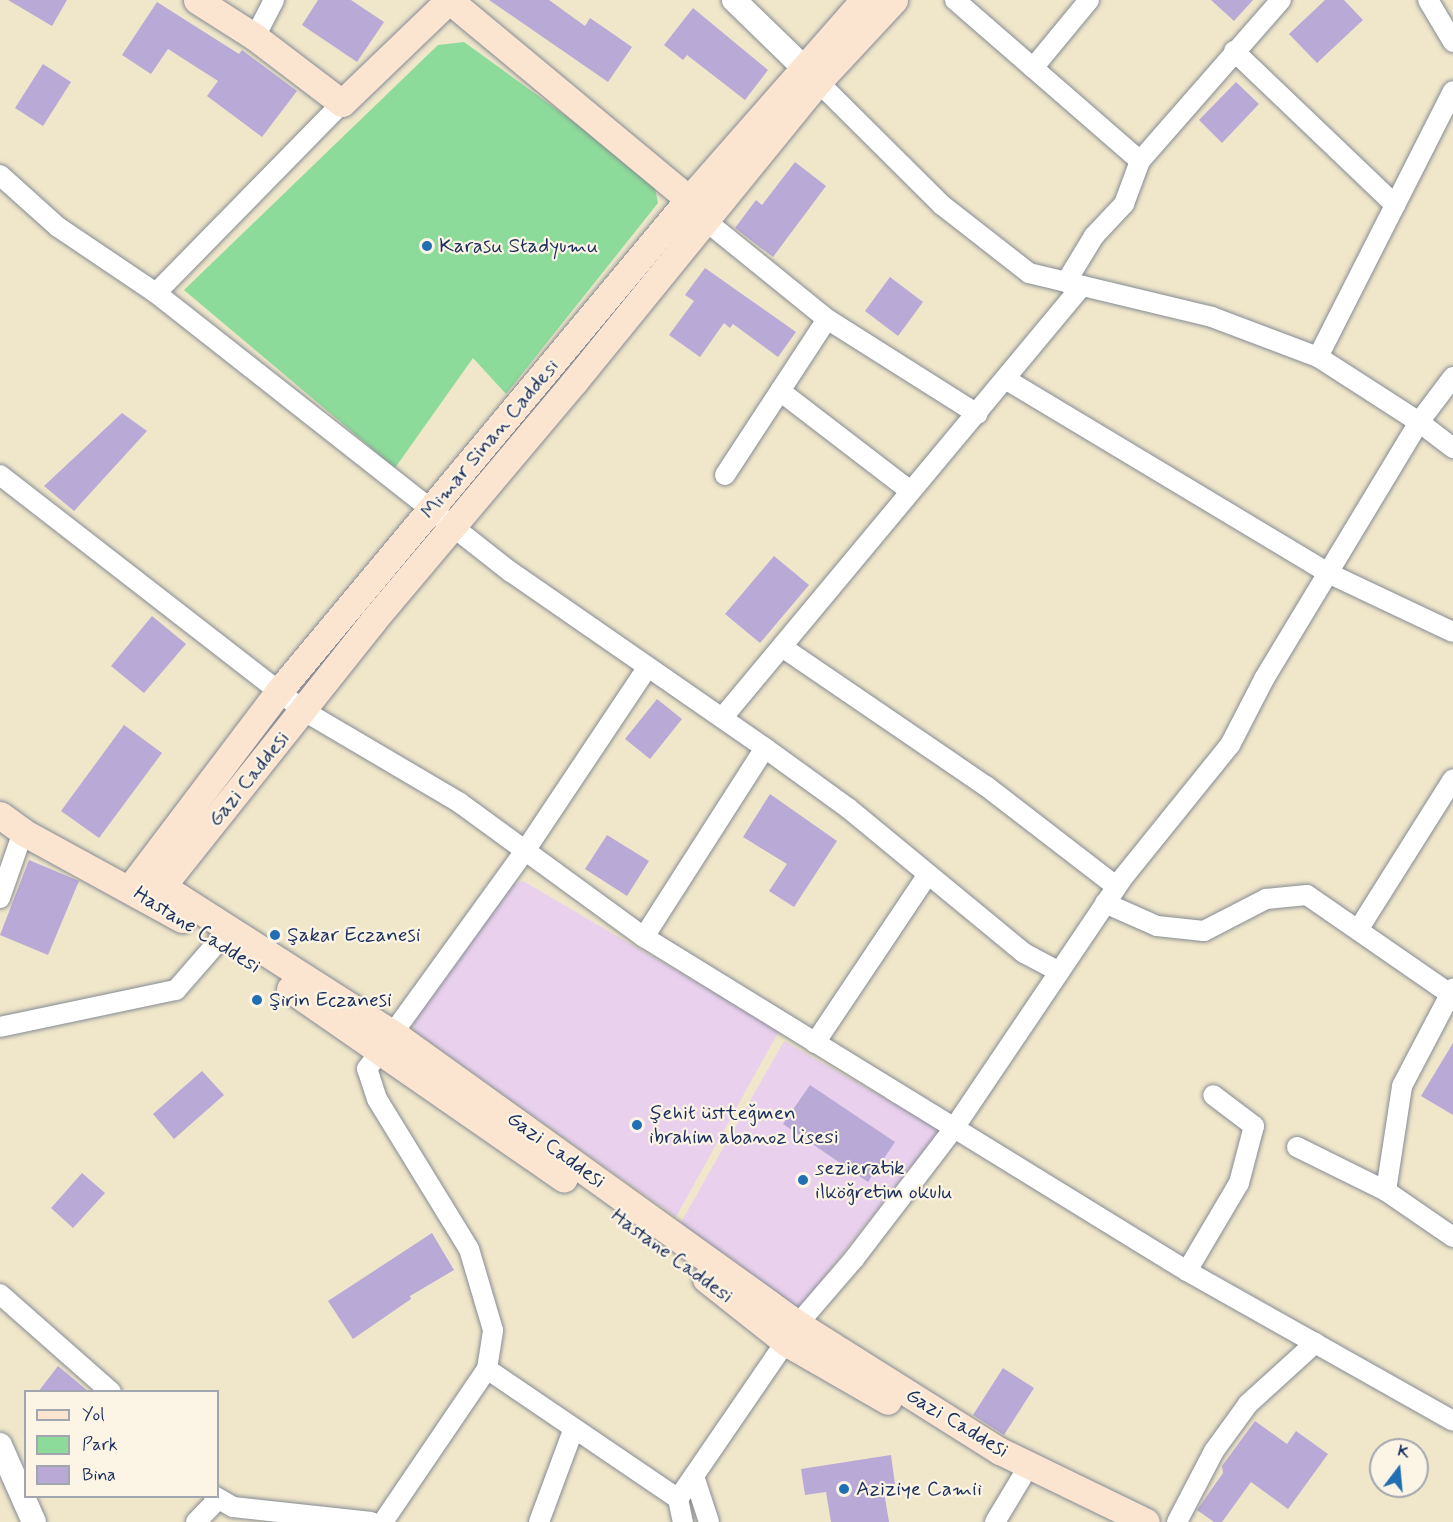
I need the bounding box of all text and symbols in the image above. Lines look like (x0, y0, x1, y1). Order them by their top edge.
place label: Karasu Stadyumu (439, 233, 598, 259)
marker: Karasu Stadyumu (420, 239, 434, 253)
street label: Mimar Sinan Caddesi (416, 354, 564, 524)
street label: Gazi Caddesi (202, 726, 296, 832)
street label: Hastane Caddesi (128, 880, 266, 980)
place label: Şakar Eczanesi (287, 922, 428, 948)
marker: Şakar Eczanesi (268, 928, 282, 942)
place label: Şirin Eczanesi (269, 987, 399, 1013)
marker: Şirin Eczanesi (250, 993, 264, 1007)
place label: şehit üstteğmen ibrahim abanoz lisesi (649, 1100, 832, 1150)
street label: Gazi Caddesi (501, 1105, 611, 1195)
marker: şehit üstteğmen ibrahim abanoz lisesi (630, 1118, 644, 1132)
place label: sezieratik ilköğretim okulu (815, 1155, 952, 1205)
marker: sezieratik ilköğretim okulu (796, 1173, 810, 1187)
street label: Hastane Caddesi (605, 1203, 739, 1309)
street label: Gazi Caddesi (900, 1382, 1014, 1464)
legend (24, 1390, 219, 1498)
text: Yol (82, 1403, 105, 1427)
text: Park (82, 1433, 118, 1457)
north arrow (1369, 1438, 1429, 1498)
text: K (1395, 1440, 1412, 1464)
text: Bina (82, 1463, 116, 1487)
place label: Aziziye Camii (856, 1476, 983, 1502)
marker: Aziziye Camii (837, 1482, 851, 1496)

